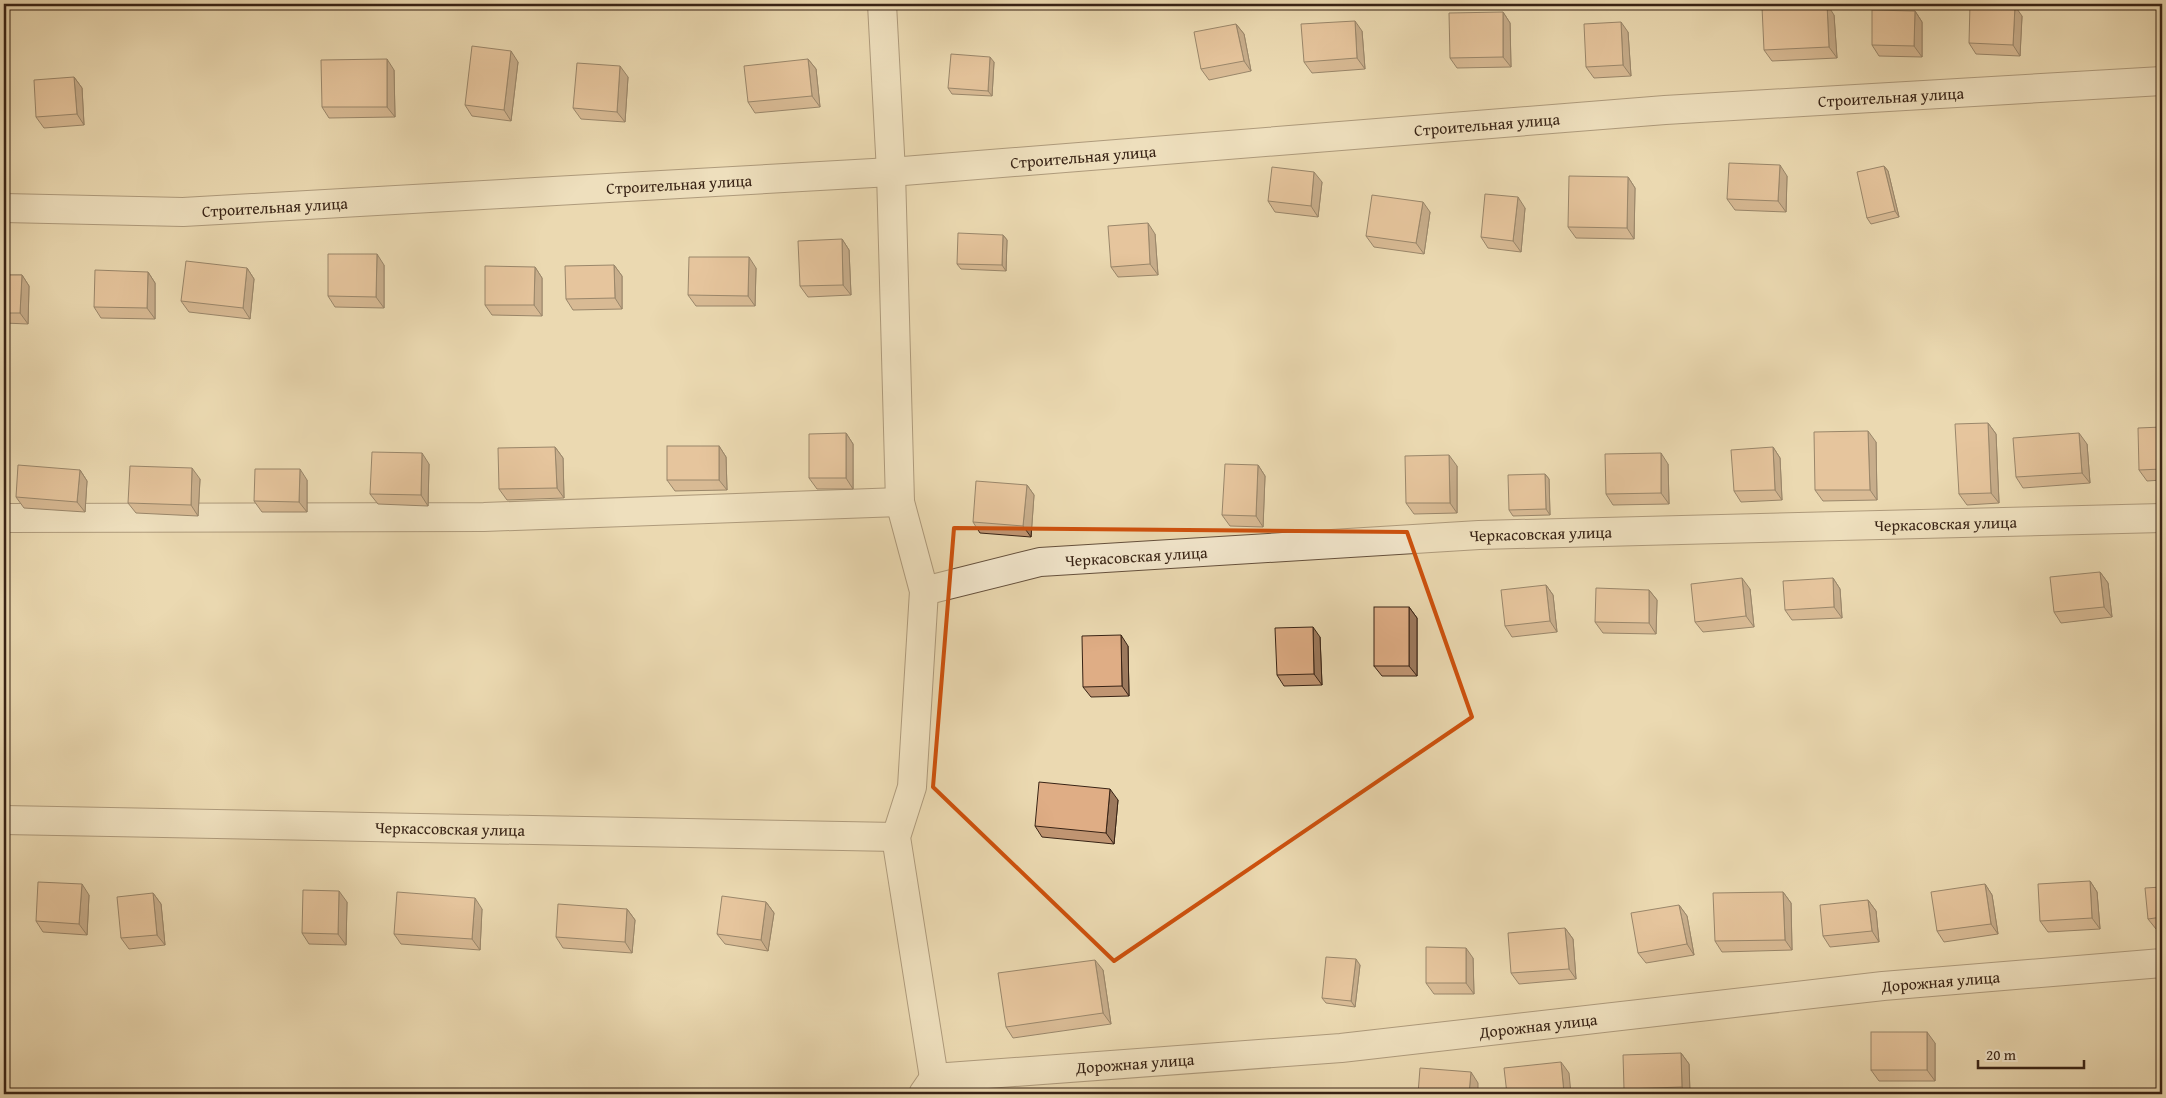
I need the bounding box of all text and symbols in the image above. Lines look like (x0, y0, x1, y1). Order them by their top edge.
street label: Строительная улица (1817, 81, 1965, 113)
street label: Строительная улица (1413, 106, 1561, 142)
street label: Строительная улица (1009, 139, 1157, 174)
street label: Строительная улица (606, 168, 753, 200)
street label: Строительная улица (201, 191, 349, 223)
street label: Черкасовская улица (1874, 510, 2018, 537)
street label: Черкасовская улица (1468, 520, 1613, 548)
street label: Черкасовская улица (1064, 540, 1209, 572)
street label: Черкассовская улица (375, 815, 526, 842)
street label: Дорожная улица (1880, 964, 2001, 998)
street label: Дорожная улица (1477, 1007, 1599, 1044)
scale bar (1978, 1038, 2085, 1070)
text: 20 m (1986, 1044, 2017, 1065)
street label: Дорожная улица (1074, 1047, 1195, 1080)

